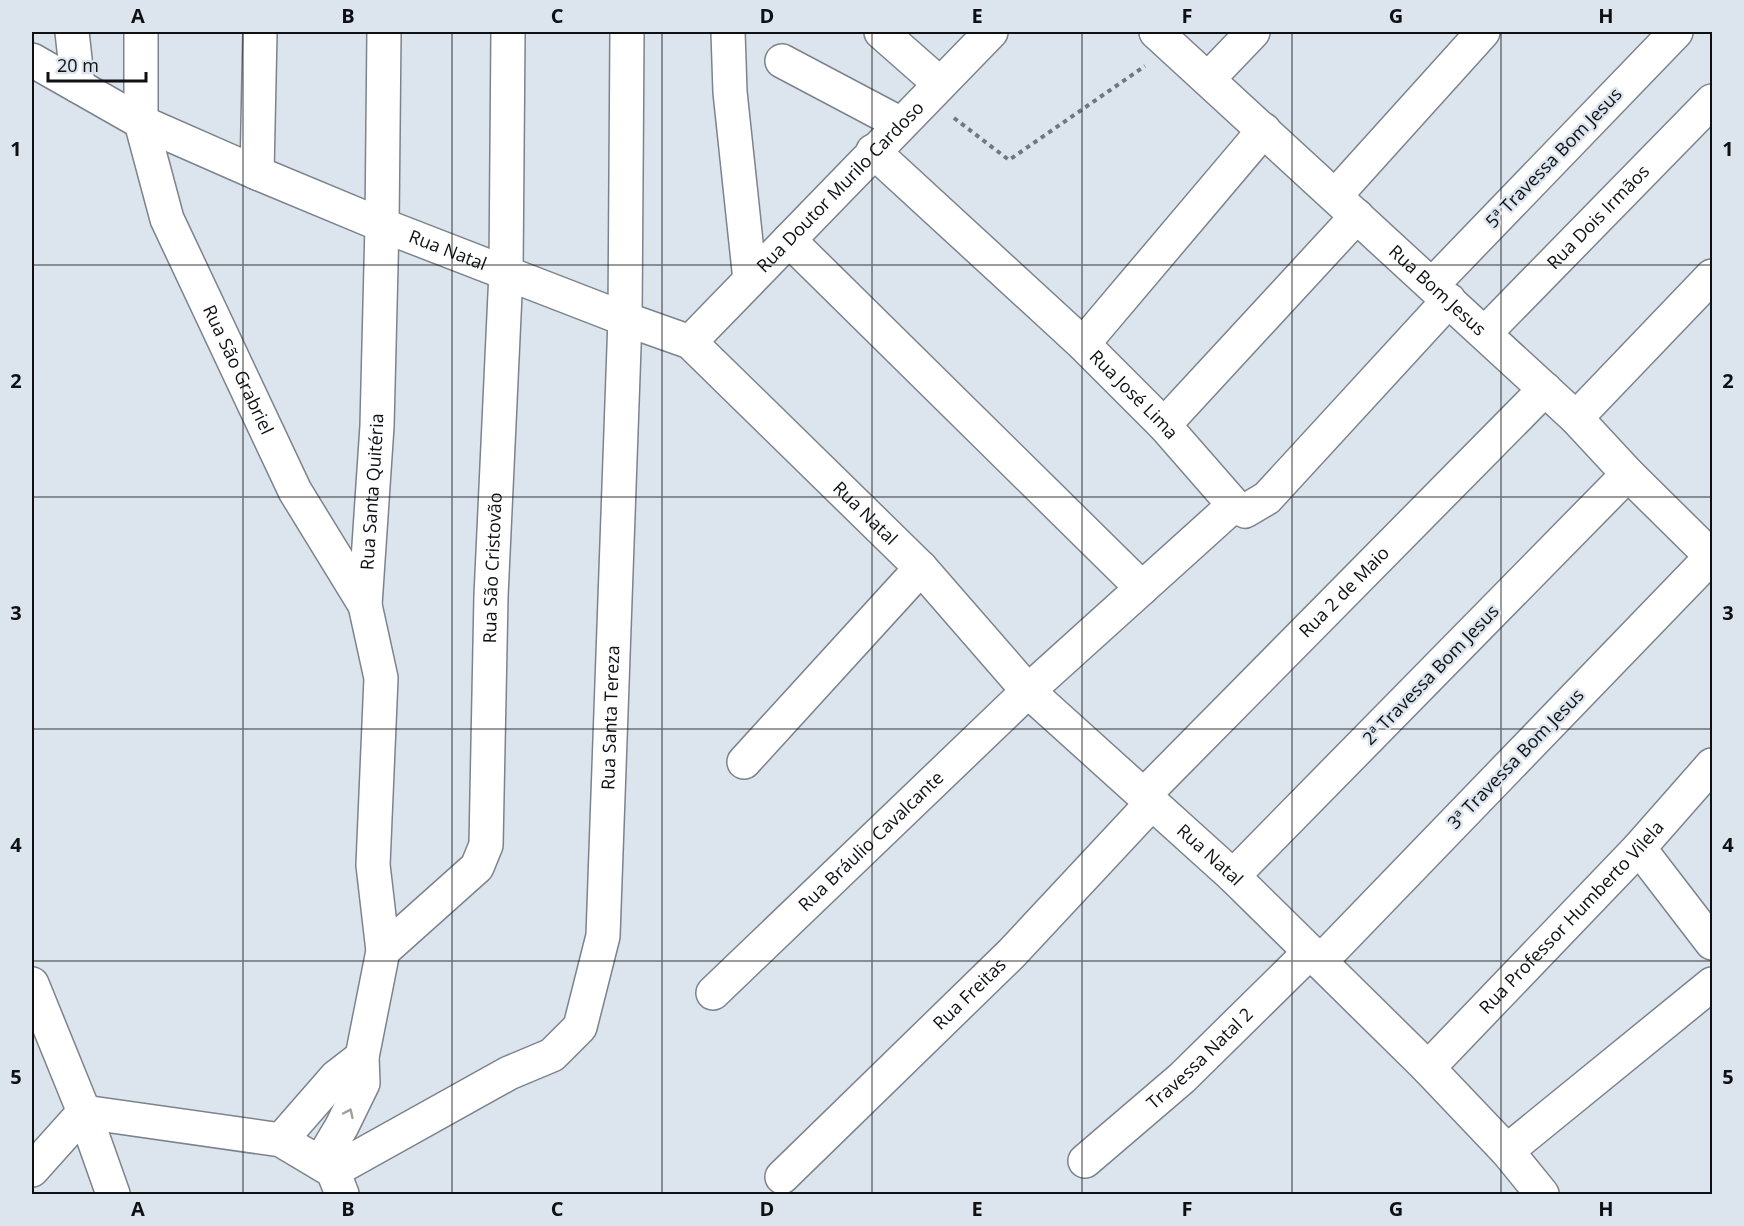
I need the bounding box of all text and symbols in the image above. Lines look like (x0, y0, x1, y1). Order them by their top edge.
text: A (131, 2, 145, 29)
text: B (341, 2, 355, 29)
text: C (551, 2, 564, 29)
text: D (760, 2, 774, 29)
text: E (971, 2, 983, 29)
text: F (1182, 2, 1192, 29)
text: G (1389, 2, 1403, 29)
text: H (1598, 2, 1614, 29)
scale bar (48, 45, 146, 83)
text: 20 m (57, 53, 99, 77)
street label: 5ª Travessa Bom Jesus (1480, 82, 1627, 233)
street label: Rua Doutor Murilo Cardoso (751, 95, 929, 277)
text: 1 (10, 135, 22, 162)
text: 1 (1722, 135, 1734, 162)
street label: Rua Dois Irmãos (1541, 159, 1654, 274)
street label: Rua Natal (406, 224, 490, 275)
street label: Rua Bom Jesus (1384, 239, 1492, 340)
street label: Rua São Grabriel (198, 301, 280, 438)
street label: Rua José Lima (1085, 344, 1184, 444)
text: 2 (10, 367, 22, 394)
text: 2 (1722, 367, 1734, 394)
street label: Rua Santa Quitéria (354, 413, 388, 571)
street label: Rua Natal (828, 476, 903, 550)
street label: Rua São Cristovão (477, 492, 507, 644)
street label: Rua 2 de Maio (1293, 541, 1394, 642)
text: 3 (10, 599, 22, 626)
street label: 2ª Travessa Bom Jesus (1357, 599, 1504, 750)
text: 3 (1722, 599, 1734, 626)
street label: Rua Santa Tereza (595, 645, 624, 790)
street label: 3ª Travessa Bom Jesus (1442, 683, 1589, 834)
street label: Rua Bráulio Cavalcante (793, 765, 948, 916)
street label: Rua Professor Humberto Vilela (1473, 815, 1669, 1019)
street label: Rua Natal (1172, 818, 1249, 890)
text: 4 (10, 831, 22, 858)
text: 4 (1722, 831, 1734, 858)
street label: Rua Freitas (927, 952, 1011, 1035)
street label: Travessa Natal 2 (1141, 1002, 1258, 1114)
text: 5 (10, 1063, 22, 1090)
text: 5 (1722, 1063, 1734, 1090)
one-way arrow (341, 1108, 353, 1119)
text: A (131, 1195, 145, 1222)
text: B (341, 1195, 355, 1222)
text: C (551, 1195, 564, 1222)
text: D (760, 1195, 774, 1222)
text: E (971, 1195, 983, 1222)
text: F (1182, 1195, 1192, 1222)
text: G (1389, 1195, 1403, 1222)
text: H (1598, 1195, 1614, 1222)

